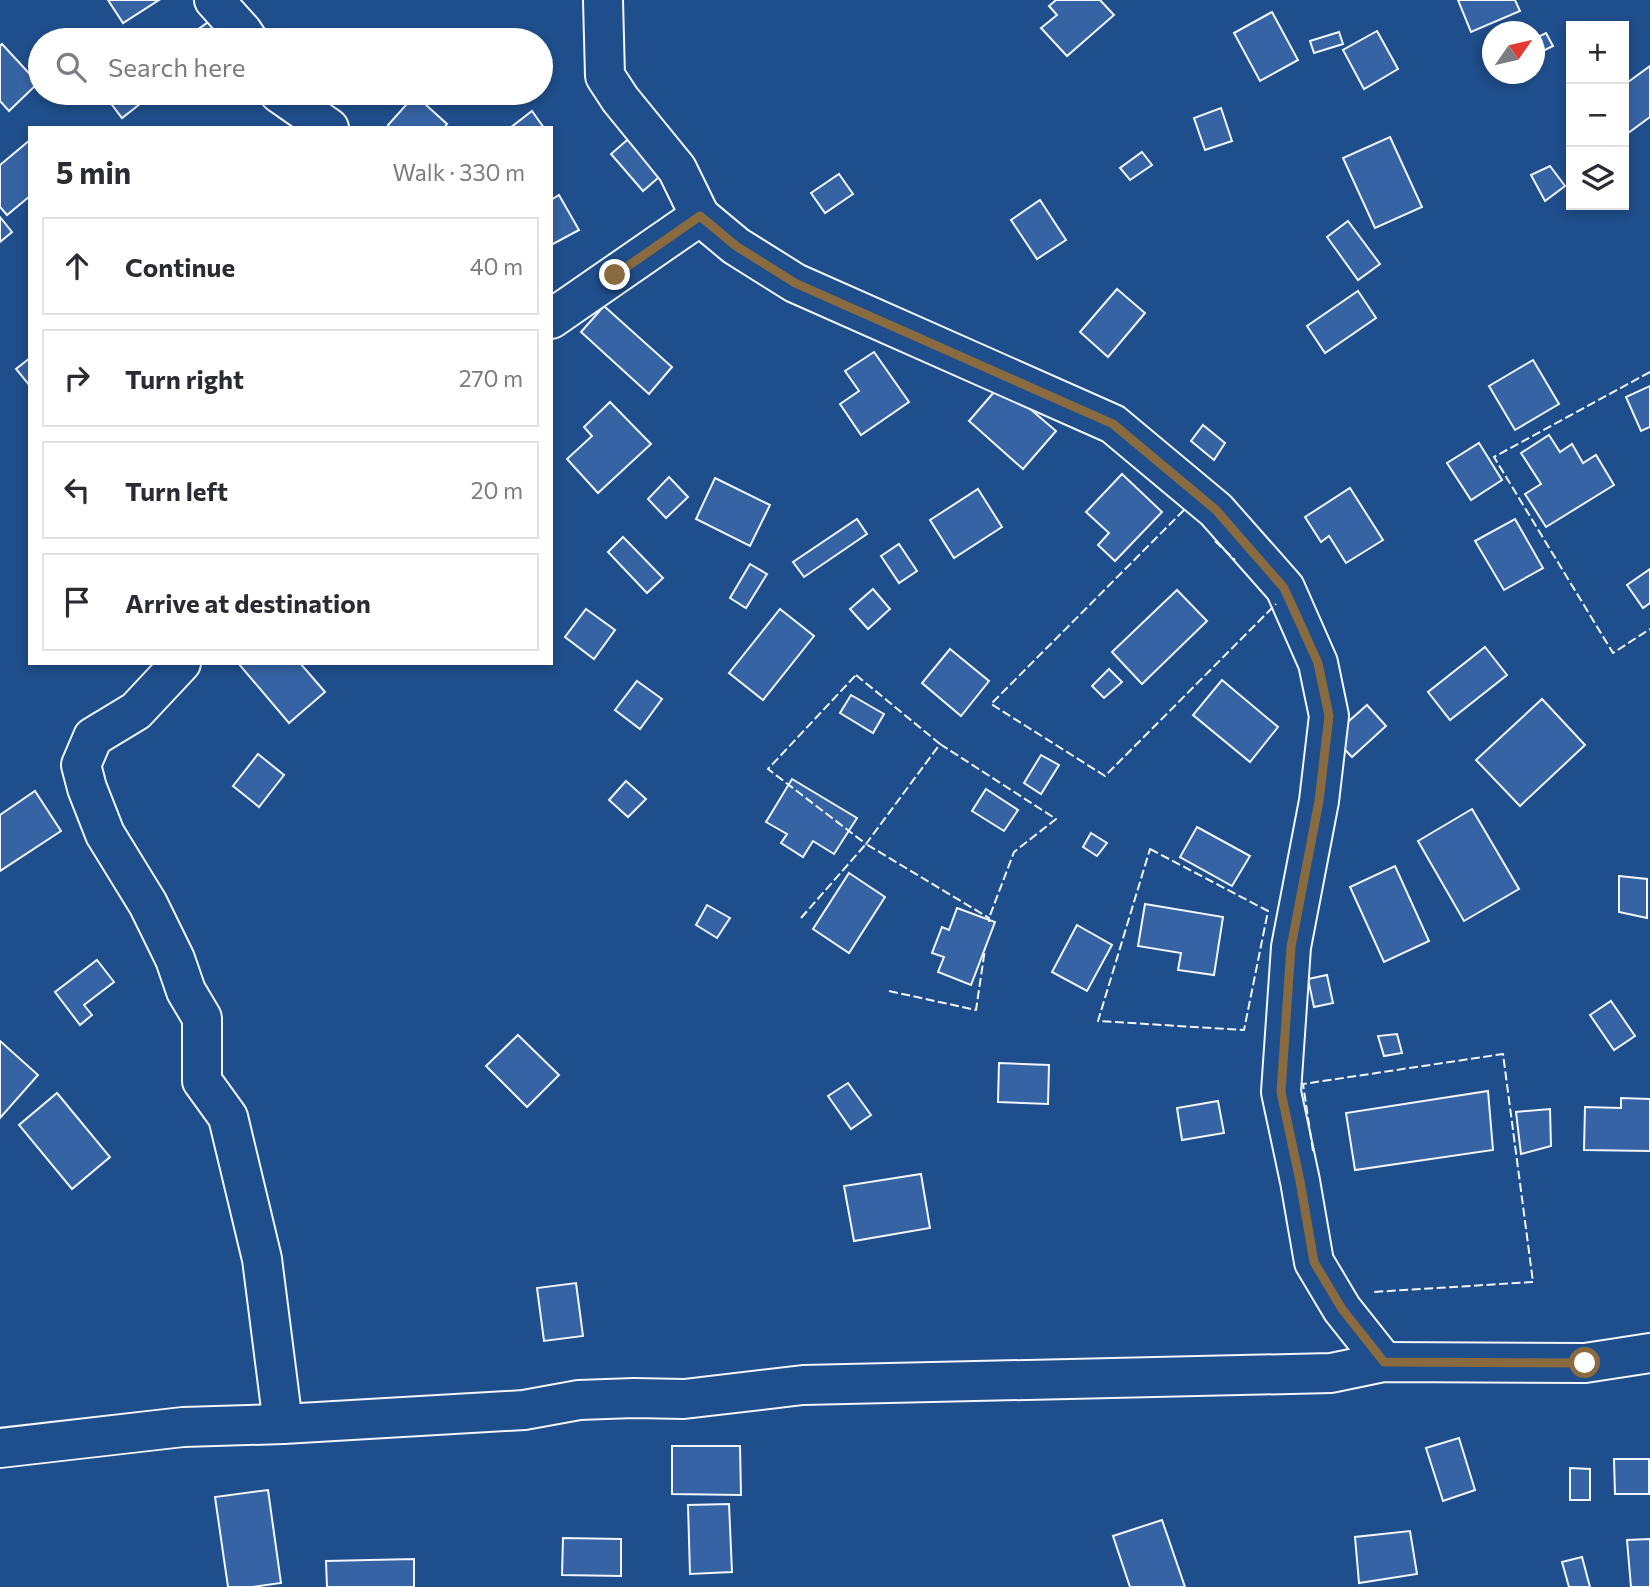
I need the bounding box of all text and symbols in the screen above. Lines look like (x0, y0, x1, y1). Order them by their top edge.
north arrow (1482, 21, 1545, 84)
map controls (1566, 21, 1629, 210)
button: + (1566, 21, 1629, 84)
search box (28, 28, 553, 105)
icon: search (52, 48, 90, 86)
text: Search here (108, 51, 246, 82)
button: − (1566, 84, 1629, 147)
button: layers (1566, 147, 1629, 210)
text: 5 min (56, 153, 131, 190)
text: Walk · 330 m (393, 158, 525, 186)
icon: ahead (58, 247, 96, 285)
text: Continue (125, 251, 235, 282)
text: 40 m (470, 252, 523, 280)
route end (599, 259, 630, 290)
icon: right (58, 359, 96, 397)
text: Turn right (125, 363, 244, 394)
text: 270 m (459, 364, 523, 392)
icon: left (58, 471, 96, 509)
text: Turn left (125, 475, 228, 506)
text: 20 m (471, 476, 523, 504)
icon: arrive (58, 583, 96, 621)
text: Arrive at destination (125, 587, 371, 618)
route start (1569, 1347, 1600, 1378)

